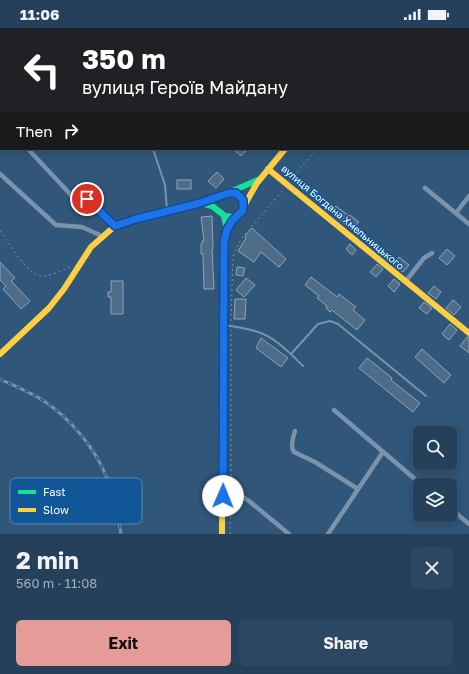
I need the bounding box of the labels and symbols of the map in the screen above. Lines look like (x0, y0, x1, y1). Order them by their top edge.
street label: вулиця Богдана Хмельницького (279, 162, 407, 272)
pin (70, 182, 104, 216)
position arrow (202, 475, 244, 517)
legend (10, 478, 142, 524)
text: Fast (43, 485, 66, 498)
text: Slow (43, 503, 69, 516)

